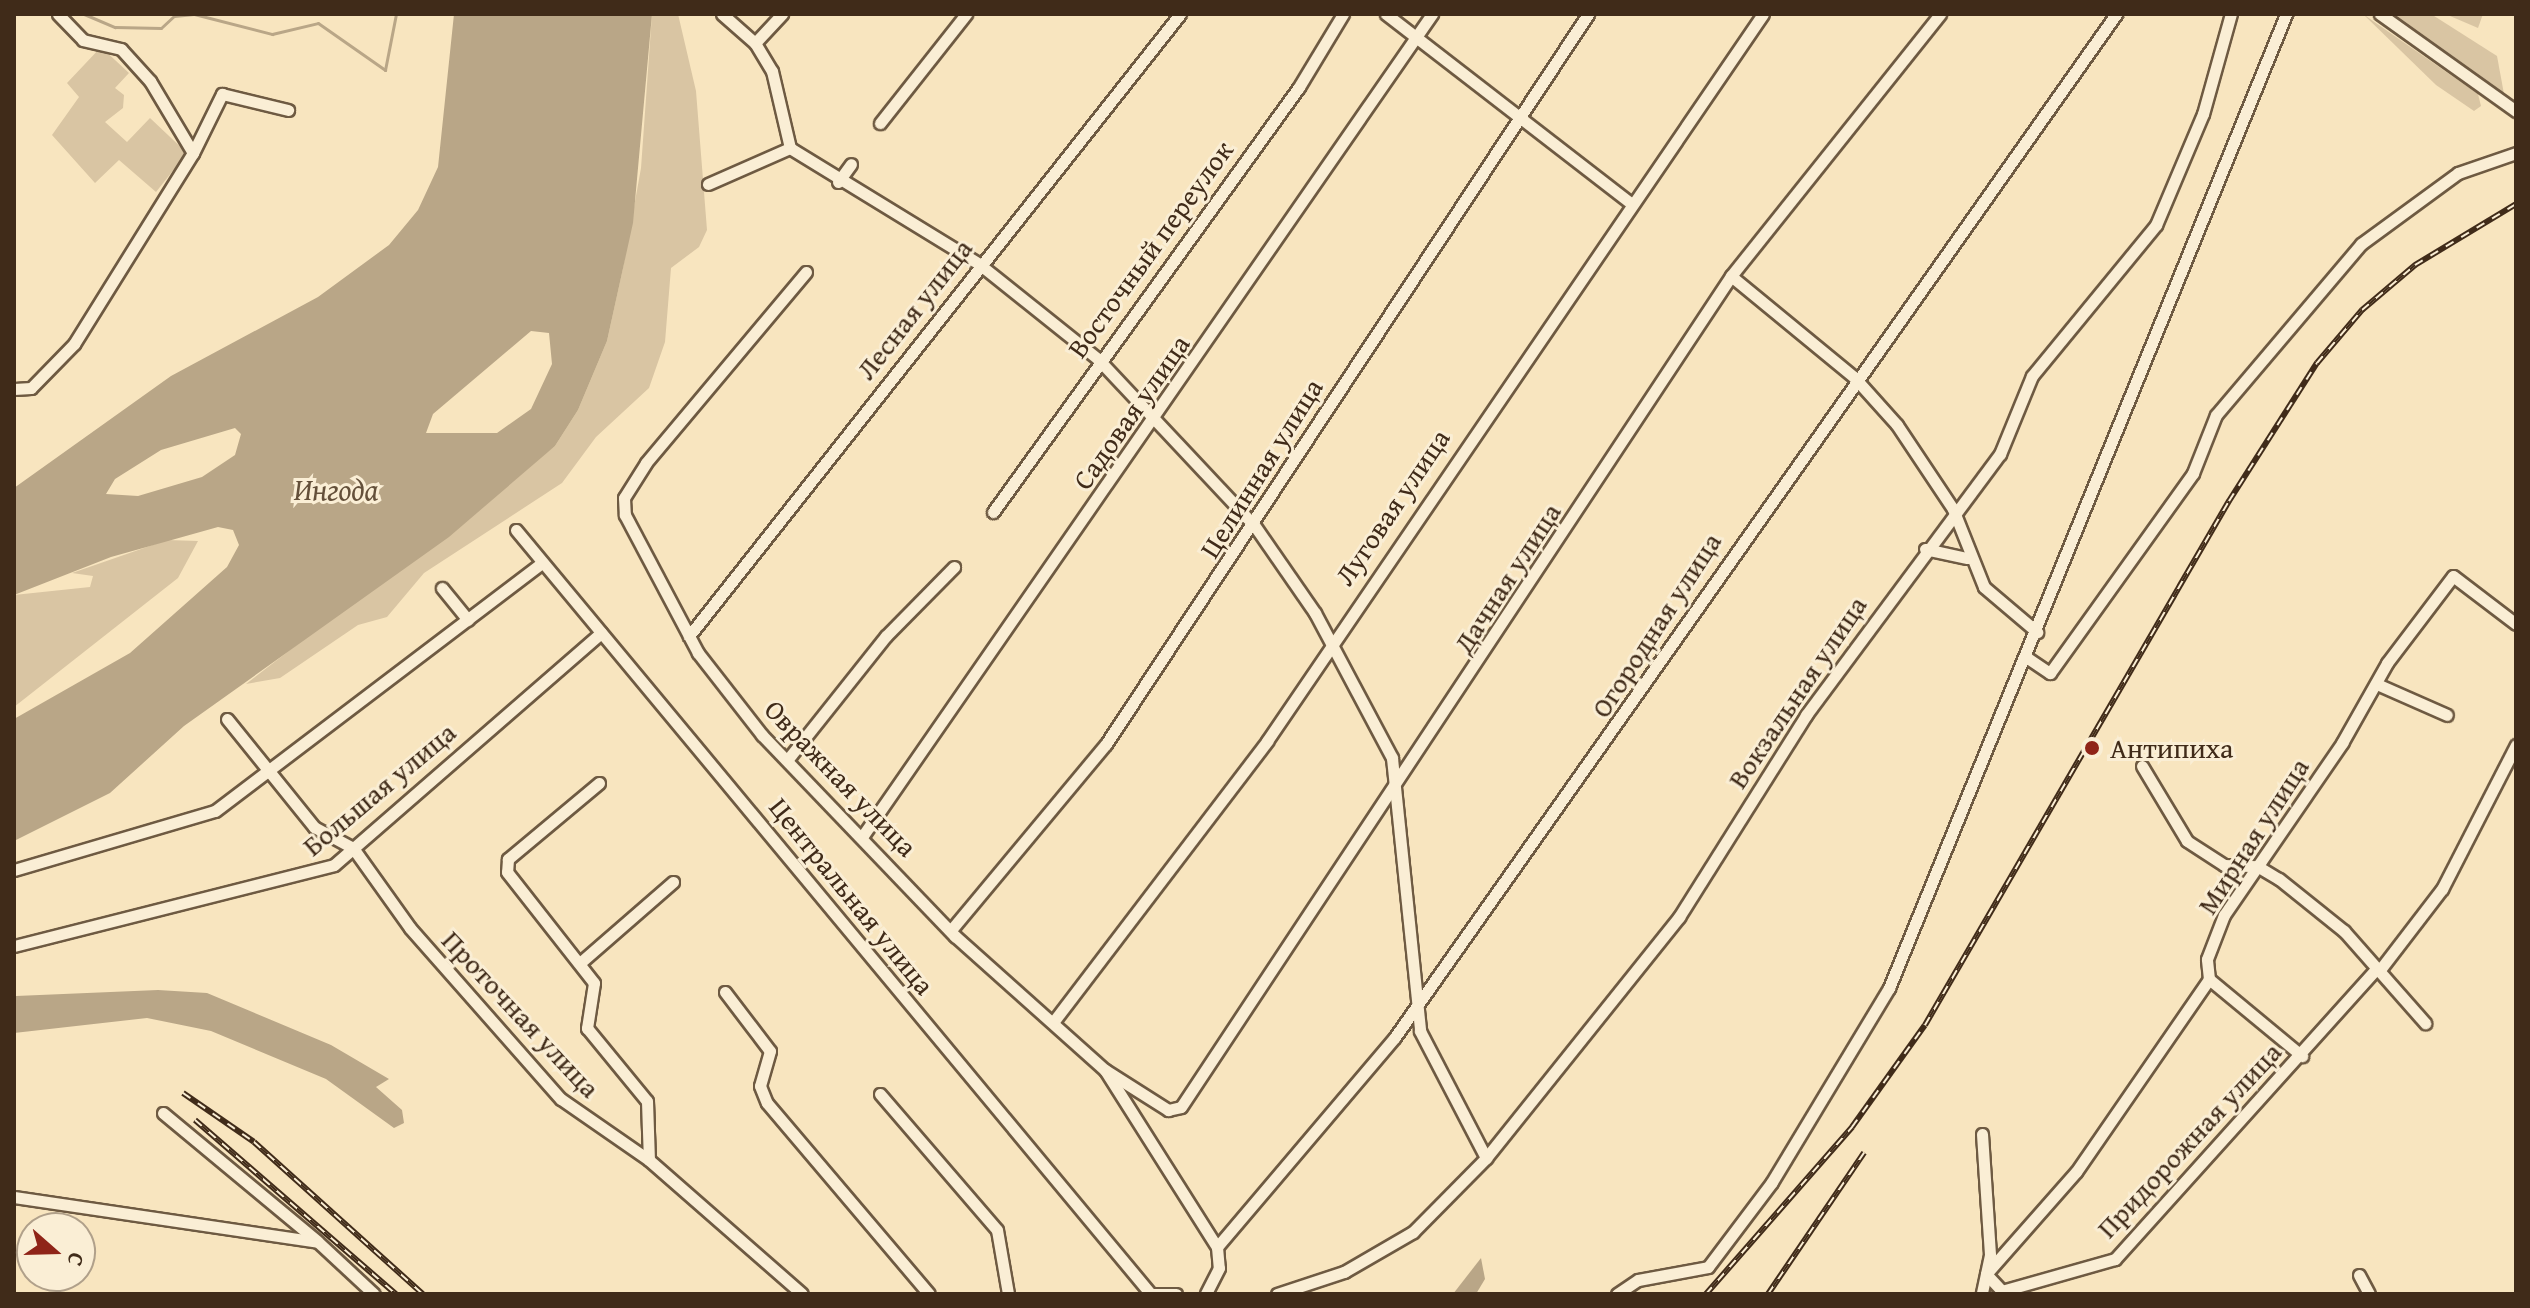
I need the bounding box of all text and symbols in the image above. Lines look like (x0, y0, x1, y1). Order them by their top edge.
street label: Восточный переулок (1060, 134, 1240, 364)
street label: Лесная улица (849, 232, 979, 386)
street label: Садовая улица (1065, 328, 1197, 496)
street label: Целинная улица (1192, 372, 1330, 564)
street label: Луговая улица (1327, 423, 1457, 591)
water label: Ингода (294, 471, 378, 507)
street label: Дачная улица (1446, 497, 1568, 659)
street label: Огородная улица (1584, 526, 1728, 724)
street label: Вокзальная улица (1720, 590, 1874, 794)
street label: Овражная улица (758, 693, 924, 863)
street label: Большая улица (296, 715, 462, 863)
place label: Антипиха (2110, 731, 2233, 765)
marker: Антипиха (2081, 737, 2103, 759)
street label: Мирная улица (2190, 752, 2316, 920)
street label: Центральная улица (762, 791, 942, 1001)
street label: Проточная улица (435, 924, 607, 1104)
street label: Придорожная улица (2090, 1035, 2288, 1245)
north arrow (16, 1212, 96, 1292)
text: С (60, 1248, 94, 1271)

